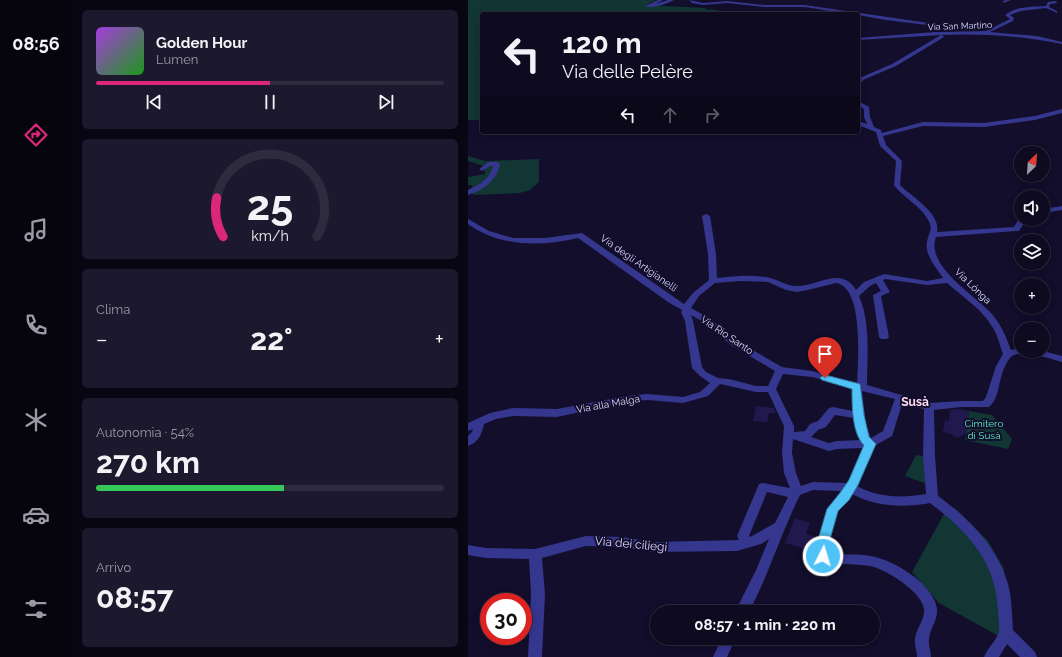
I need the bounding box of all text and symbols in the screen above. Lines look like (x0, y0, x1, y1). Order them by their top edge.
street label: Via San Martino (928, 20, 992, 32)
text: 120 m (562, 27, 642, 60)
icon: left (496, 28, 548, 80)
text: 08:56 (12, 33, 60, 54)
text: Golden Hour (156, 34, 247, 52)
text: Lumen (156, 52, 198, 67)
text: Via delle Pelère (562, 61, 693, 82)
icon: previous (143, 91, 165, 113)
icon: pause (259, 91, 281, 113)
icon: next (375, 91, 397, 113)
icon: left (617, 104, 639, 126)
icon: ahead (659, 104, 681, 126)
icon: right (701, 104, 723, 126)
icon: directions (22, 121, 50, 149)
north arrow (1014, 146, 1050, 182)
map controls (1014, 146, 1050, 358)
text: 25 (247, 181, 293, 230)
button: sound (1014, 190, 1050, 226)
icon: music (22, 216, 50, 244)
text: km/h (251, 228, 289, 244)
street label: Via degli Artigianelli (598, 232, 680, 294)
button: layers (1014, 234, 1050, 270)
street label: Via Lónga (953, 266, 993, 306)
button: + (1014, 278, 1050, 314)
text: Clima (96, 302, 130, 317)
icon: phone (22, 311, 50, 339)
street label: Via Rio Santo (699, 313, 755, 357)
text: 22° (250, 322, 292, 357)
button: − (1014, 322, 1050, 358)
text: − (96, 326, 108, 352)
text: + (435, 326, 444, 352)
pin (808, 337, 842, 378)
icon: arrive (814, 343, 836, 365)
street label: Via alla Malga (575, 393, 641, 415)
district label: Susà (901, 395, 929, 409)
icon: climate (22, 406, 50, 434)
park label: Cimitero di Susà (965, 418, 1003, 441)
text: Autonomia · 54% (96, 425, 194, 440)
text: 270 km (96, 445, 200, 480)
icon: car (22, 501, 50, 529)
street label: Via dei ciliegi (594, 534, 668, 554)
position arrow (802, 535, 844, 577)
text: Arrivo (96, 560, 131, 575)
text: 08:57 (96, 580, 173, 615)
speed limit sign: 30 (480, 593, 532, 645)
icon: filters (22, 595, 50, 623)
text: 08:57 · 1 min · 220 m (694, 616, 836, 634)

